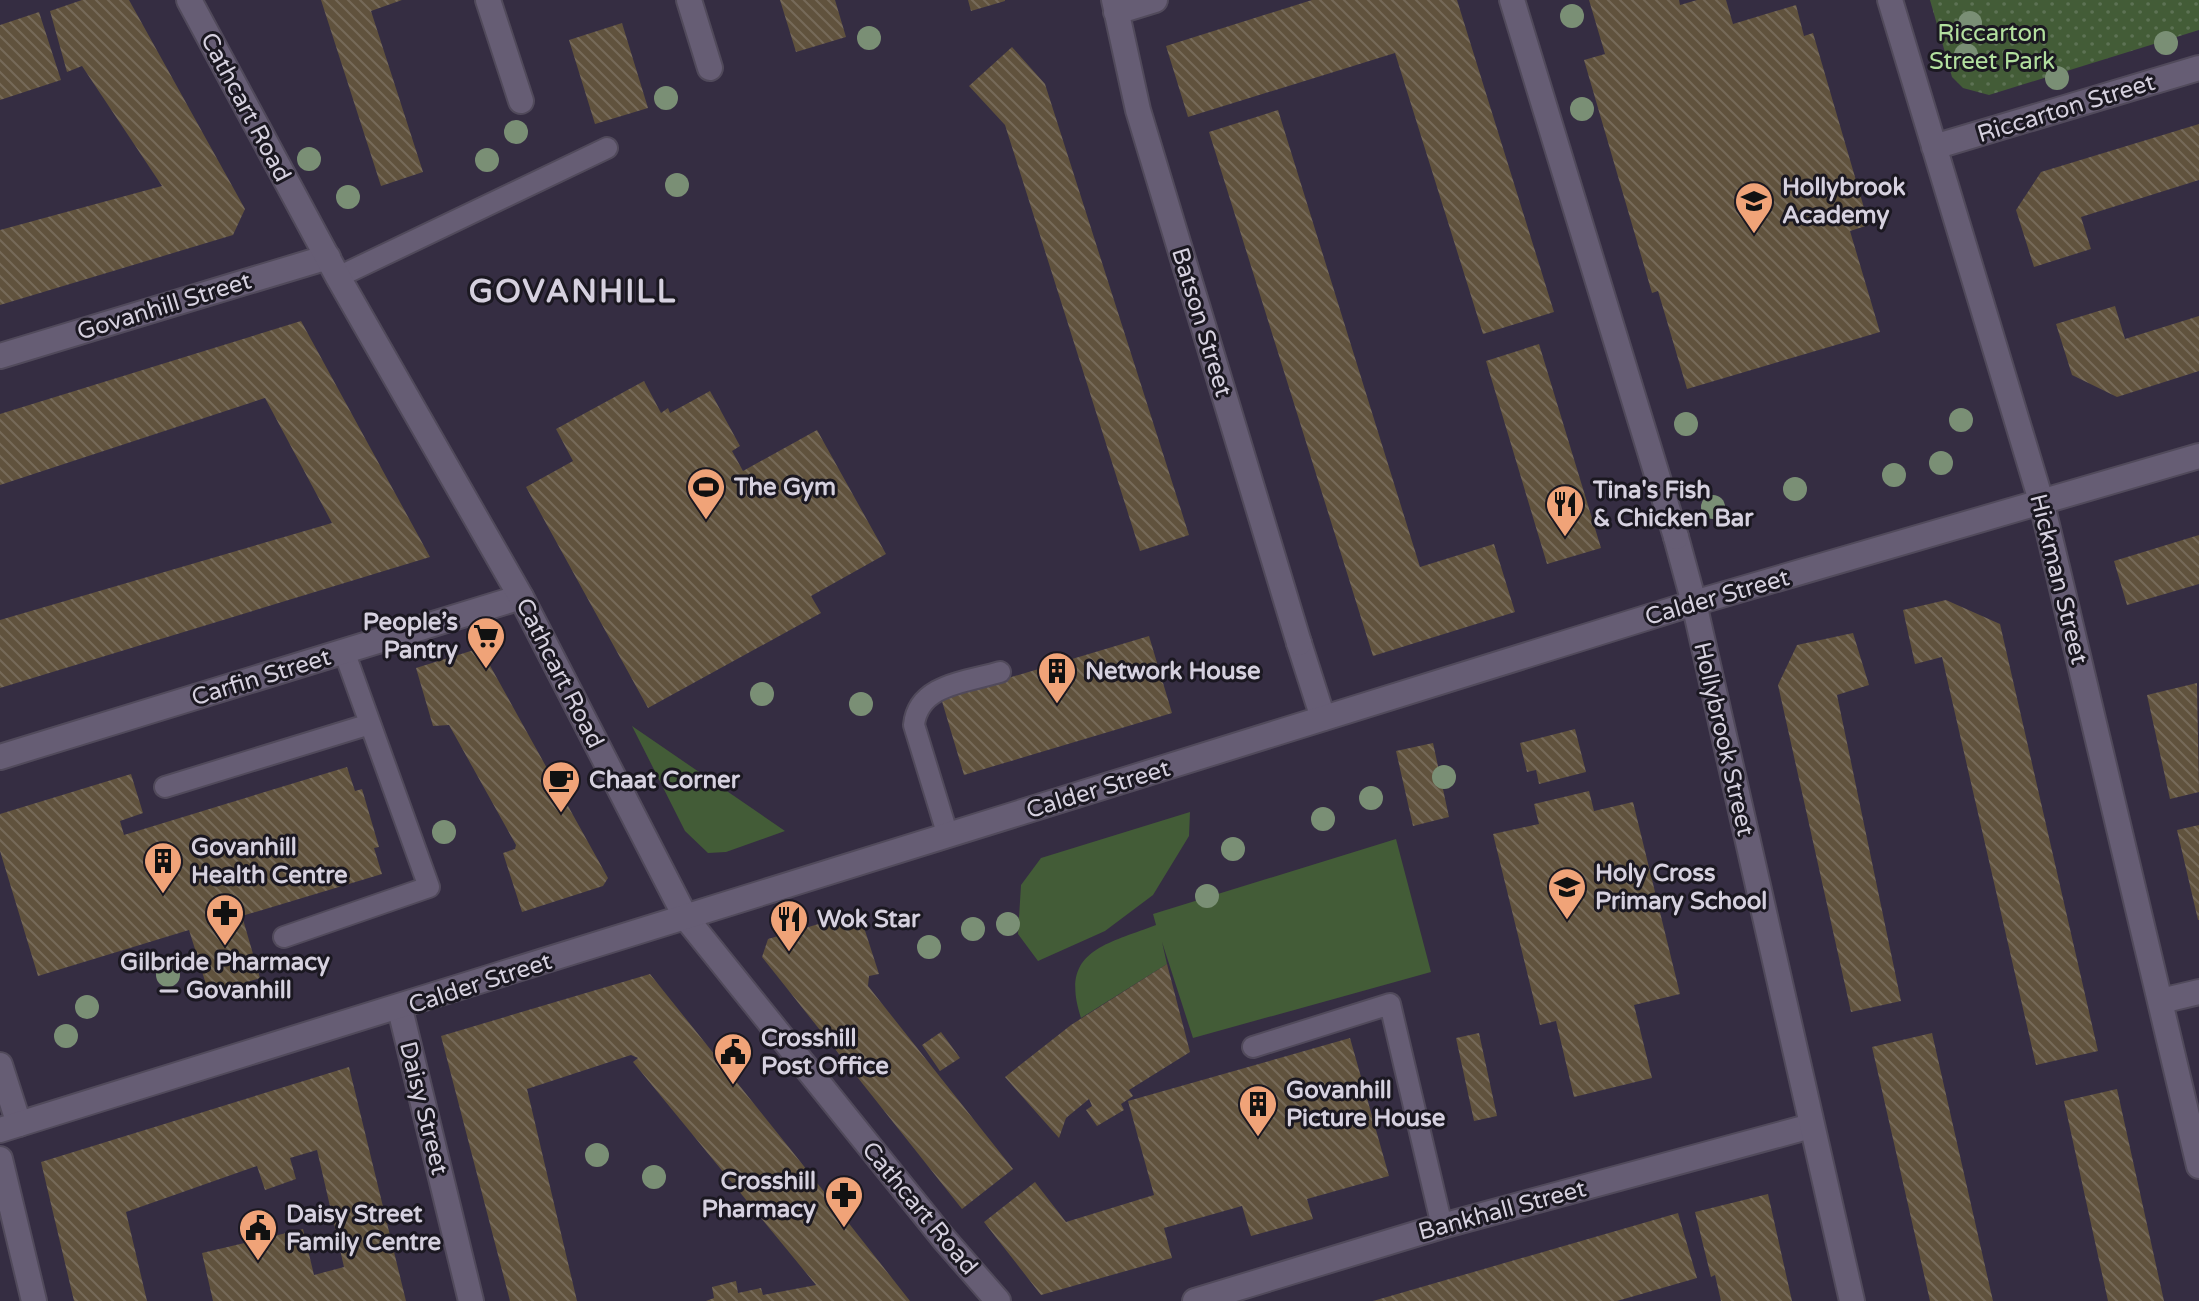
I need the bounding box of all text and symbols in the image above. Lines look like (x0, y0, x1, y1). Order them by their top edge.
park label: Riccarton Street Park (1929, 19, 2055, 76)
street label: Cathcart Road (194, 28, 297, 187)
street label: Riccarton Street (1974, 68, 2159, 149)
place label: Hollybrook Academy (1782, 173, 1905, 230)
school or university icon: Hollybrook Academy (1733, 180, 1775, 235)
street label: Batson Street (1165, 244, 1238, 400)
street label: Govanhill Street (74, 266, 255, 347)
district label: GOVANHILL (469, 273, 677, 311)
sports icon: The Gym (685, 466, 727, 521)
place label: The Gym (733, 473, 836, 502)
place label: Tina's Fish & Chicken Bar (1592, 476, 1754, 533)
restaurant icon: Tina's Fish & Chicken Bar (1544, 483, 1586, 538)
street label: Hickman Street (2023, 491, 2094, 667)
street label: Calder Street (1642, 563, 1793, 632)
street label: Cathcart Road (509, 593, 610, 753)
place label: People’s Pantry (363, 608, 458, 665)
supermarket icon: People’s Pantry (465, 615, 507, 670)
street label: Hollybrook Street (1687, 639, 1760, 839)
street label: Carfin Street (188, 643, 334, 712)
building icon: Network House (1036, 650, 1078, 705)
place label: Network House (1085, 657, 1261, 686)
street label: Calder Street (1023, 754, 1174, 825)
cafe icon: Chaat Corner (540, 759, 582, 814)
place label: Chaat Corner (589, 766, 741, 795)
place label: Govanhill Health Centre (191, 833, 348, 890)
building icon: Govanhill Health Centre (142, 840, 184, 895)
place label: Holy Cross Primary School (1595, 859, 1767, 916)
school or university icon: Holy Cross Primary School (1546, 866, 1588, 921)
pharmacy icon: Gilbride Pharmacy — Govanhill (204, 892, 246, 947)
restaurant icon: Wok Star (768, 898, 810, 953)
place label: Wok Star (817, 905, 921, 934)
street label: Calder Street (405, 947, 555, 1020)
place label: Gilbride Pharmacy — Govanhill (120, 948, 330, 1005)
place label: Crosshill Post Office (761, 1024, 889, 1081)
public building icon: Crosshill Post Office (712, 1031, 754, 1086)
street label: Daisy Street (393, 1038, 454, 1178)
place label: Govanhill Picture House (1286, 1076, 1446, 1133)
building icon: Govanhill Picture House (1237, 1083, 1279, 1138)
street label: Cathcart Road (856, 1136, 984, 1281)
place label: Crosshill Pharmacy (702, 1167, 816, 1224)
pharmacy icon: Crosshill Pharmacy (823, 1174, 865, 1229)
street label: Bankhall Street (1415, 1174, 1589, 1247)
place label: Daisy Street Family Centre (286, 1200, 442, 1257)
public building icon: Daisy Street Family Centre (237, 1207, 279, 1262)

